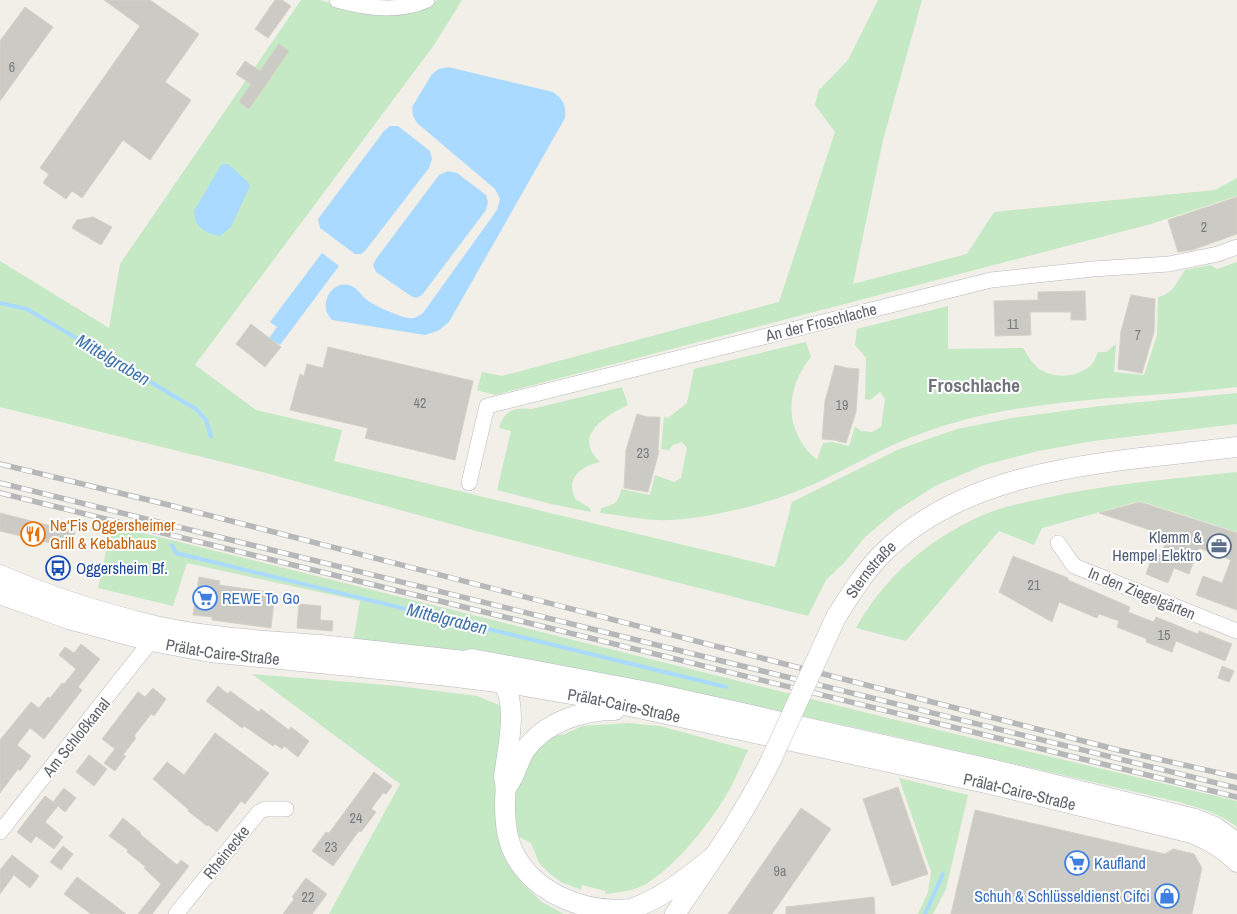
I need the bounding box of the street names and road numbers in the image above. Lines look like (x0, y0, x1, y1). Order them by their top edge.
street label: An der Froschlache (762, 298, 879, 347)
street label: Sternstraße (840, 535, 900, 602)
street label: In den Ziegelgärten (1085, 561, 1199, 625)
street label: Prälat-Caire-Straße (164, 633, 281, 670)
street label: Prälat-Caire-Straße (566, 683, 682, 728)
street label: Am Schloßkanal (37, 693, 115, 782)
street label: Prälat-Caire-Straße (962, 767, 1078, 815)
street label: Rheinecke (198, 821, 254, 883)

